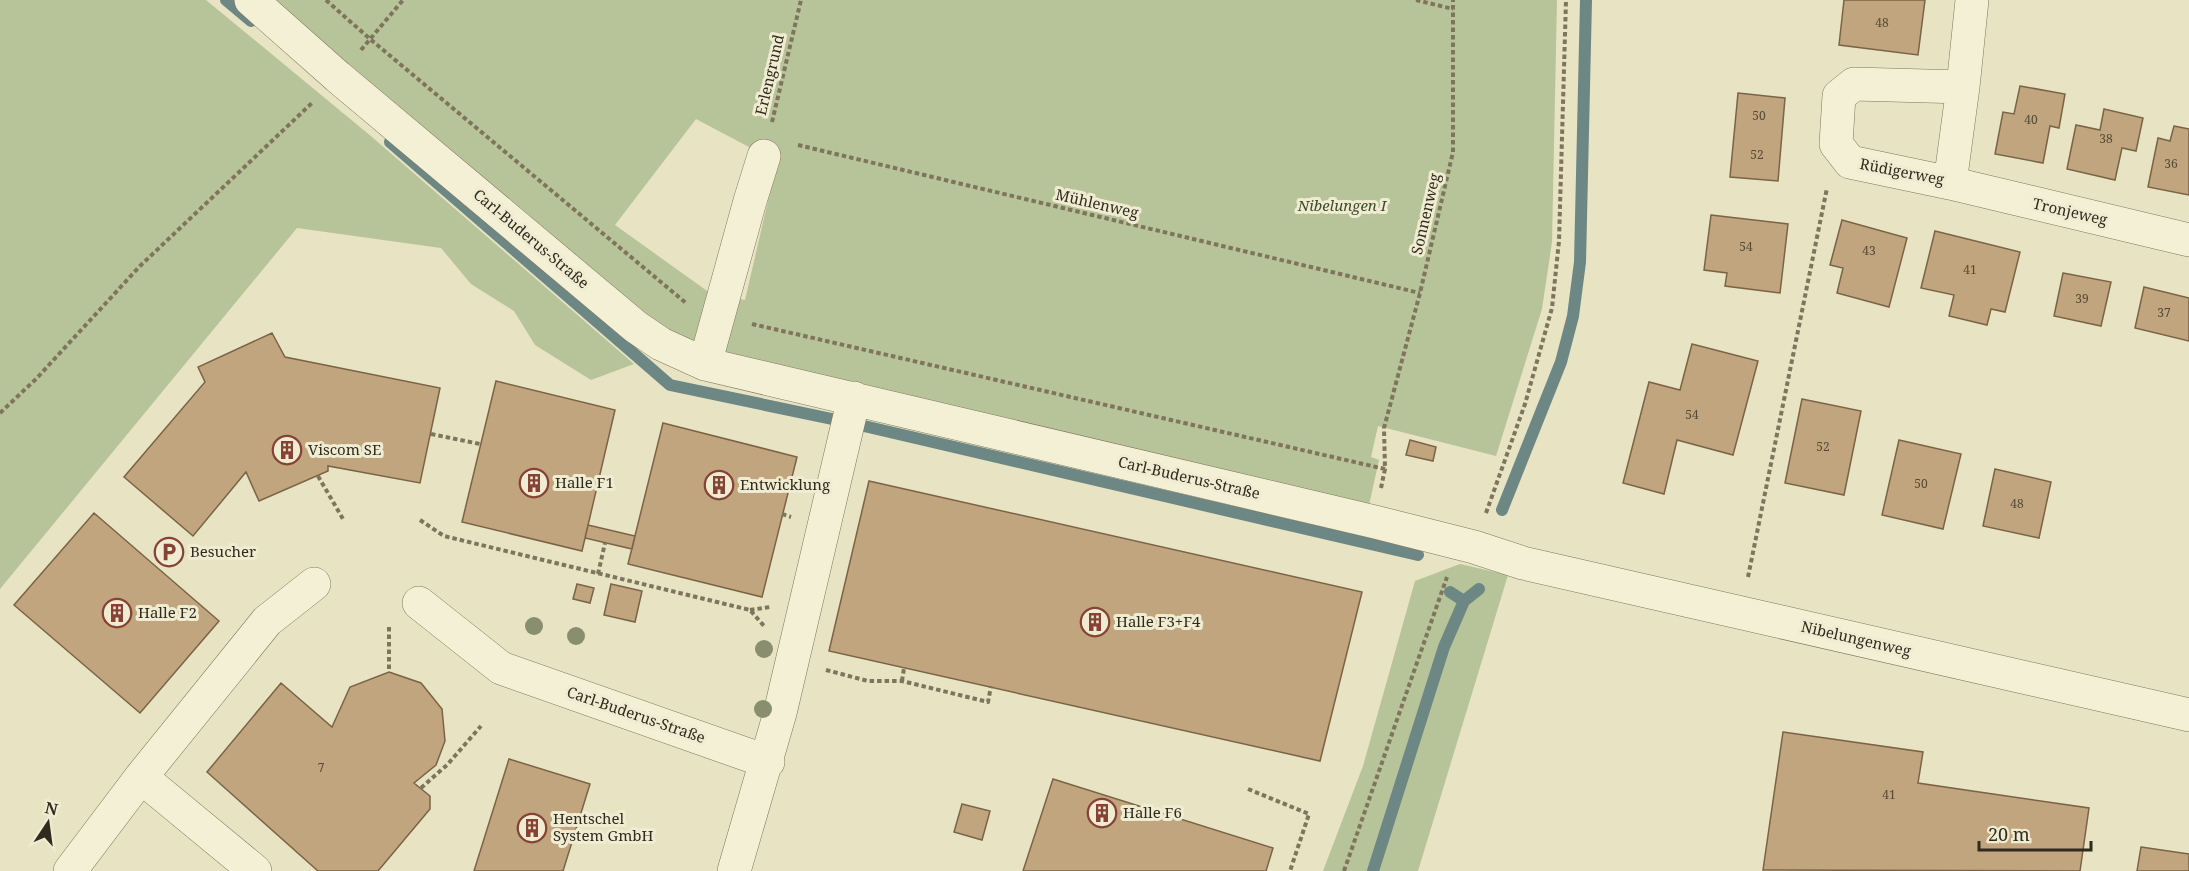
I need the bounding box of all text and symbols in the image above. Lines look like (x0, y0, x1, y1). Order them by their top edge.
house number: 48 (1875, 14, 1889, 31)
street label: Erlengrund (750, 32, 788, 117)
house number: 50 (1752, 107, 1766, 124)
house number: 40 (2024, 111, 2038, 128)
house number: 38 (2099, 130, 2113, 147)
house number: 52 (1750, 146, 1764, 163)
street label: Rüdigerweg (1858, 153, 1946, 189)
house number: 36 (2164, 155, 2178, 172)
street label: Sonnenweg (1406, 171, 1444, 256)
street label: Carl-Buderus-Straße (470, 184, 594, 292)
street label: Mühlenweg (1054, 184, 1141, 222)
street label: Tronjeweg (2031, 193, 2110, 229)
park label: Nibelungen I (1297, 195, 1388, 215)
house number: 54 (1739, 238, 1753, 255)
house number: 43 (1862, 242, 1876, 259)
house number: 41 (1963, 261, 1977, 278)
house number: 39 (2075, 290, 2089, 307)
house number: 37 (2157, 304, 2171, 321)
house number: 54 (1685, 406, 1699, 423)
building icon: Viscom SE (271, 434, 303, 466)
house number: 52 (1816, 438, 1830, 455)
place label: Viscom SE (308, 439, 381, 459)
street label: Carl-Buderus-Straße (1116, 451, 1262, 503)
building icon: Halle F1 (518, 467, 550, 499)
building icon: Entwicklung (703, 469, 735, 501)
place label: Halle F1 (555, 472, 614, 492)
place label: Entwicklung (740, 474, 830, 494)
house number: 50 (1914, 475, 1928, 492)
house number: 48 (2010, 495, 2024, 512)
parking icon: Besucher (153, 536, 185, 568)
place label: Besucher (190, 541, 256, 561)
building icon: Halle F2 (101, 597, 133, 629)
place label: Halle F2 (138, 602, 197, 622)
building icon: Halle F3+F4 (1079, 606, 1111, 638)
place label: Halle F3+F4 (1116, 611, 1201, 631)
street label: Nibelungenweg (1799, 616, 1913, 660)
street label: Carl-Buderus-Straße (565, 681, 708, 747)
house number: 7 (318, 759, 325, 776)
house number: 41 (1882, 786, 1896, 803)
north arrow (18, 793, 78, 853)
text: N (43, 796, 60, 821)
building icon: Halle F6 (1086, 797, 1118, 829)
place label: Halle F6 (1123, 802, 1182, 822)
place label: Hentschel System GmbH (553, 808, 654, 845)
building icon: Hentschel System GmbH (516, 812, 548, 844)
scale bar (1979, 814, 2092, 852)
text: 20 m (1988, 822, 2030, 846)

